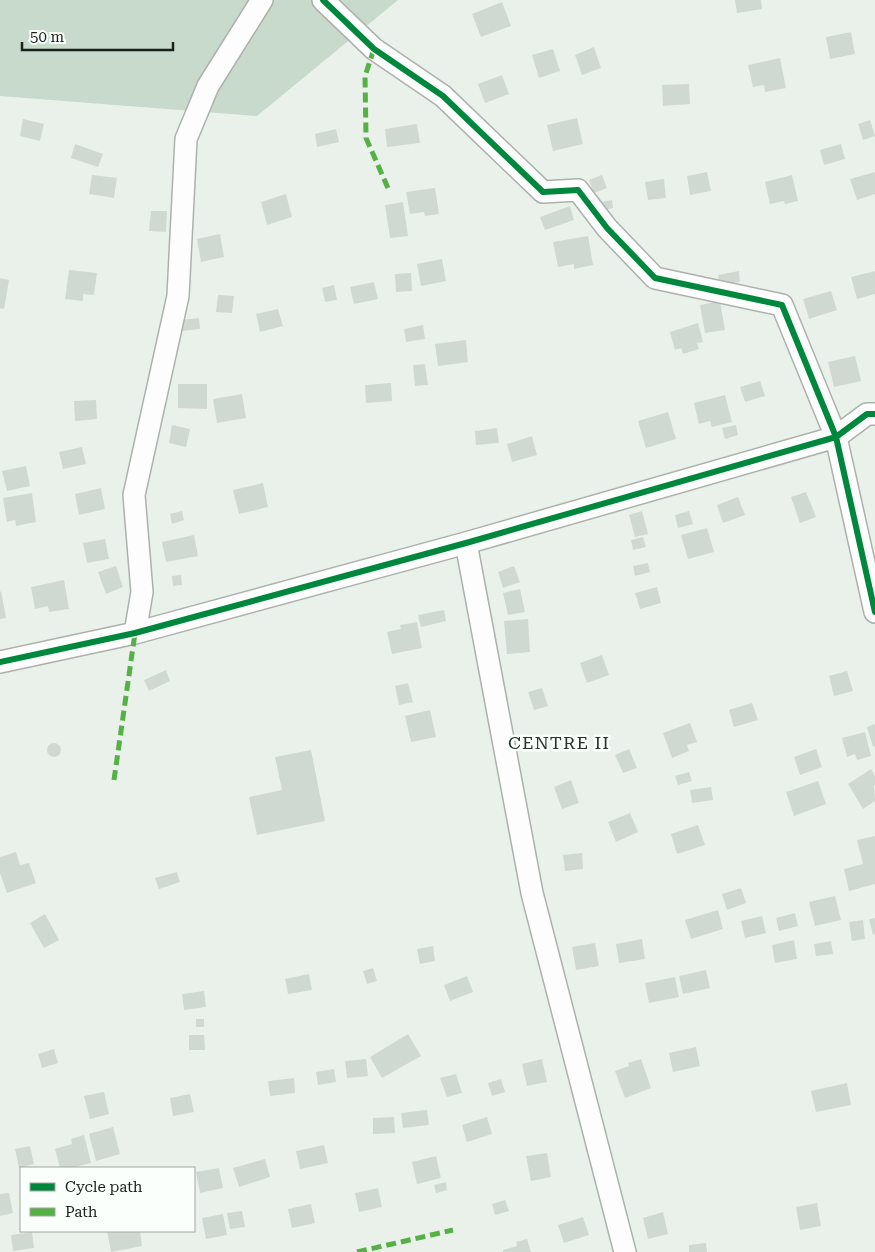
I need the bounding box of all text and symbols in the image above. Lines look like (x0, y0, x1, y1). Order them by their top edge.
scale bar (22, 20, 174, 52)
text: 50 m (30, 28, 65, 46)
district label: CENTRE II (508, 732, 610, 753)
legend (20, 1167, 195, 1232)
text: Cycle path (65, 1178, 143, 1196)
text: Path (65, 1203, 98, 1221)

